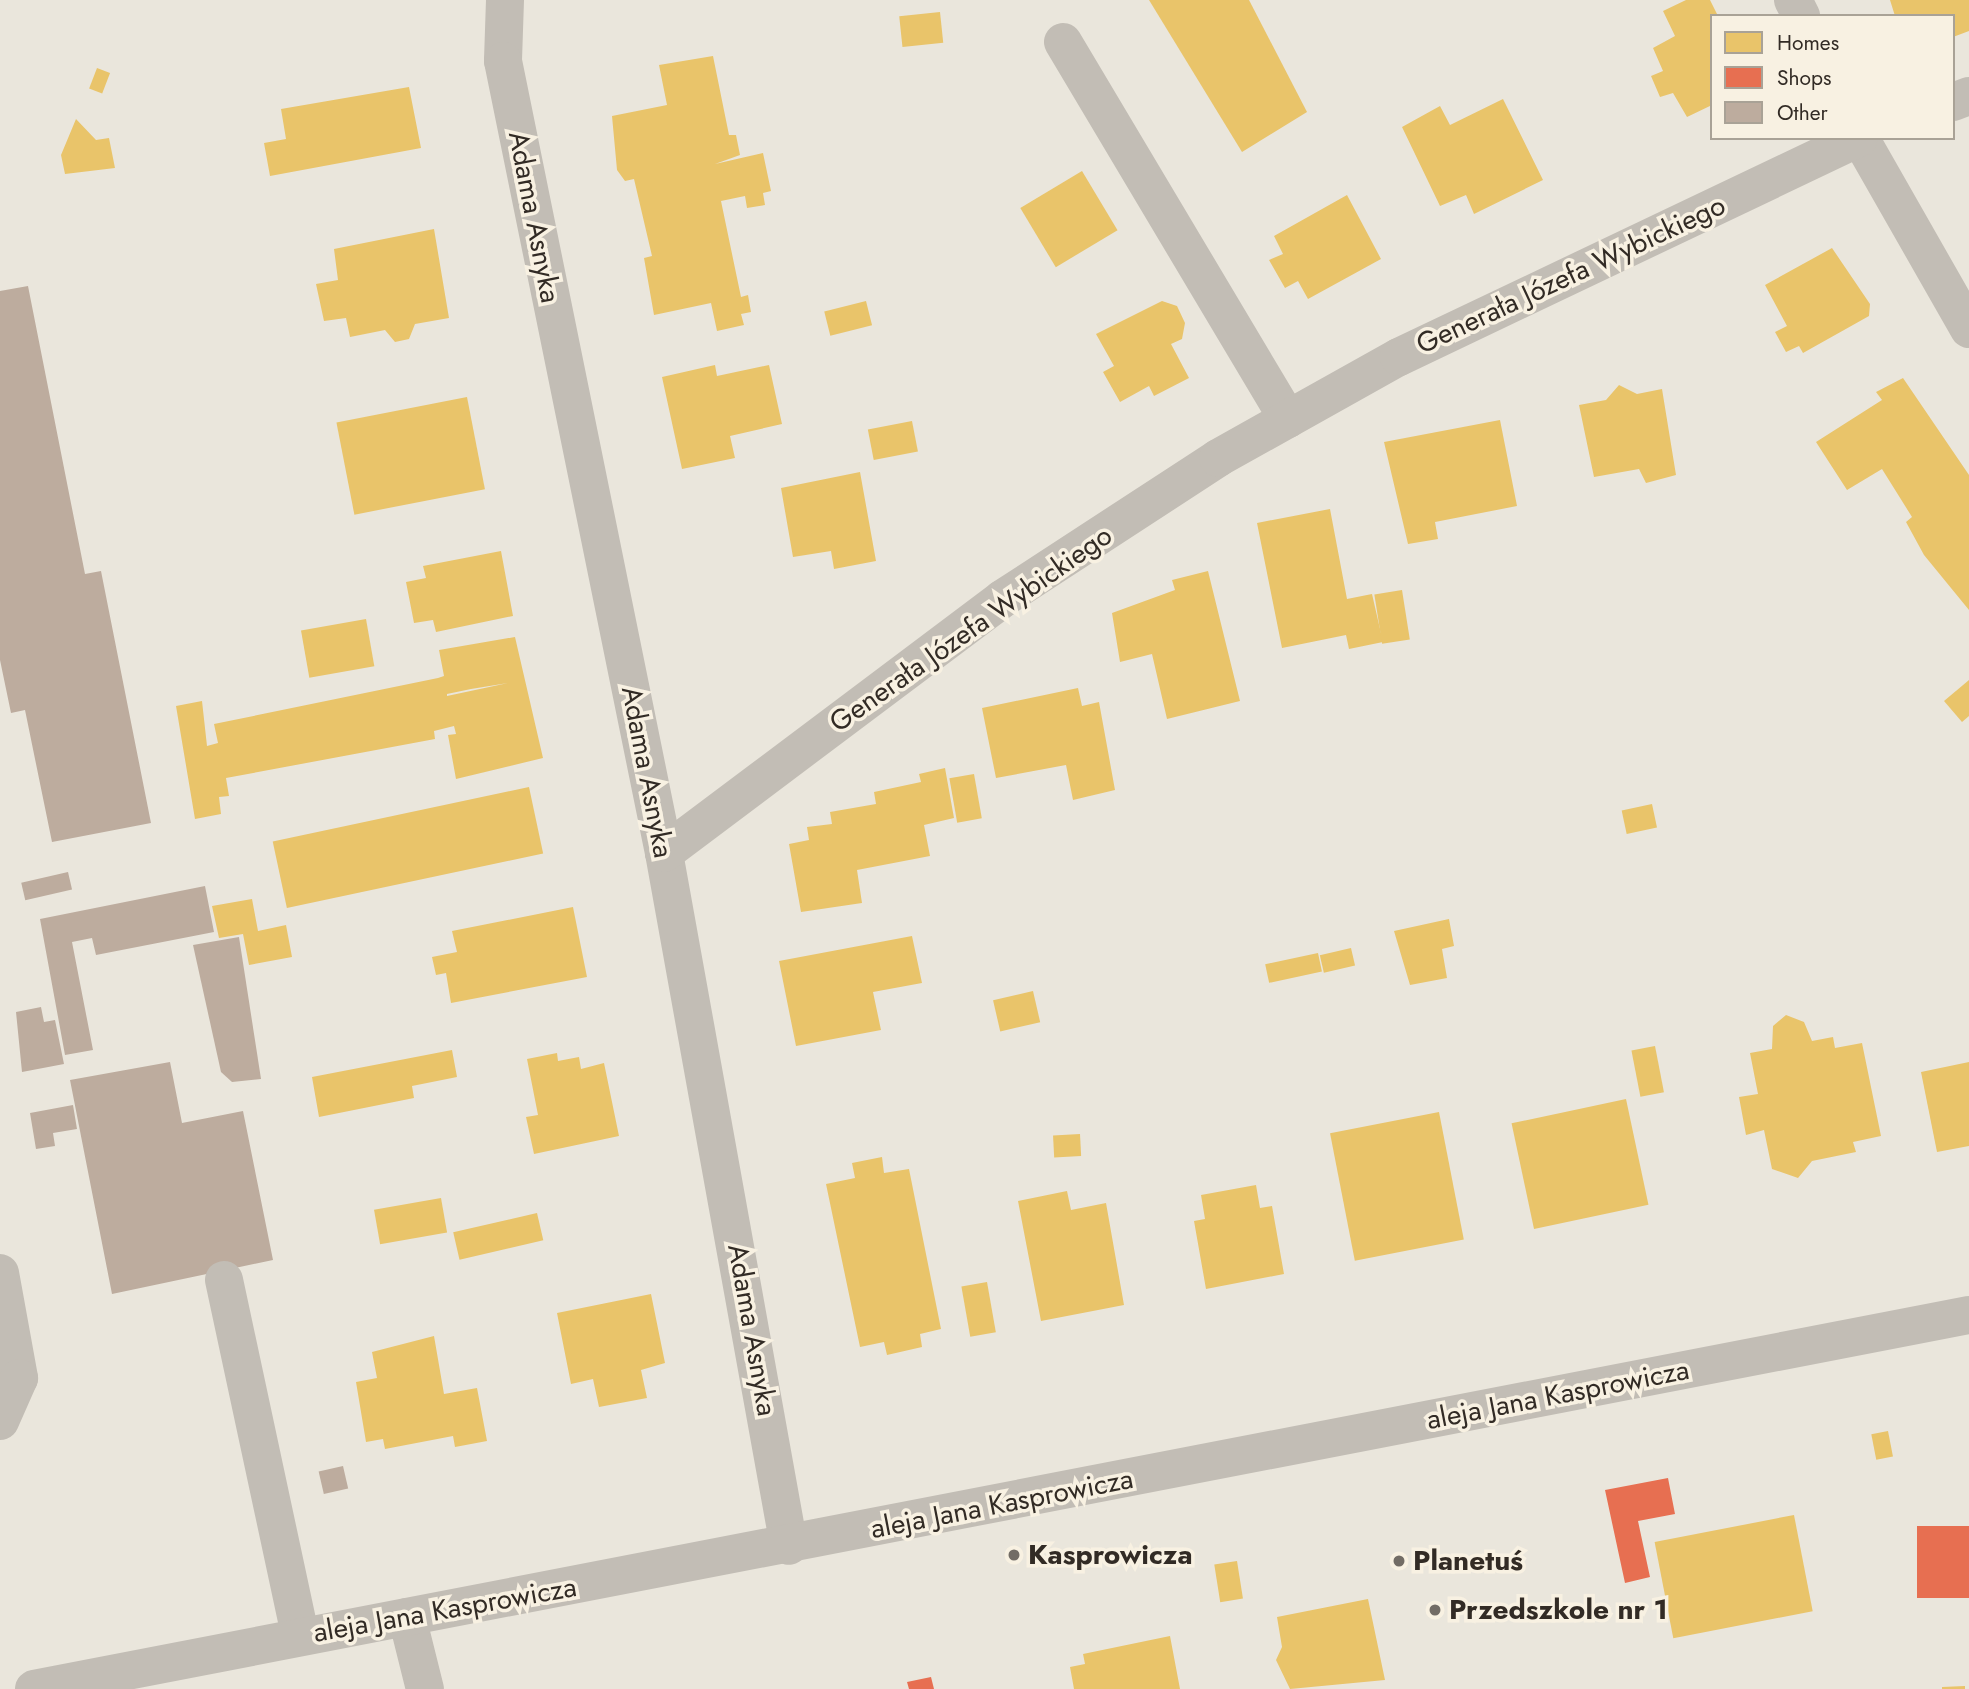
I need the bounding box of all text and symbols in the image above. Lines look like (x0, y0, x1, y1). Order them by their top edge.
legend (1710, 14, 1955, 140)
text: Homes (1777, 28, 1839, 58)
text: Shops (1777, 63, 1831, 93)
text: Other (1777, 98, 1828, 128)
street label: Adama Asnyka (501, 128, 567, 306)
street label: Generała Józefa Wybickiego (1411, 189, 1731, 361)
street label: Generała Józefa Wybickiego (823, 519, 1119, 739)
street label: Adama Asnyka (614, 683, 680, 861)
street label: Adama Asnyka (720, 1241, 784, 1419)
street label: aleja Jana Kasprowicza (1424, 1353, 1692, 1437)
street label: aleja Jana Kasprowicza (868, 1462, 1136, 1546)
place label: Kasprowicza (1028, 1538, 1192, 1572)
place label: Planetuś (1413, 1544, 1523, 1578)
marker: Kasprowicza (1006, 1547, 1022, 1563)
marker: Planetuś (1391, 1553, 1407, 1569)
street label: aleja Jana Kasprowicza (311, 1570, 579, 1650)
place label: Przedszkole nr 1 (1449, 1593, 1668, 1627)
marker: Przedszkole nr 1 (1427, 1602, 1443, 1618)

